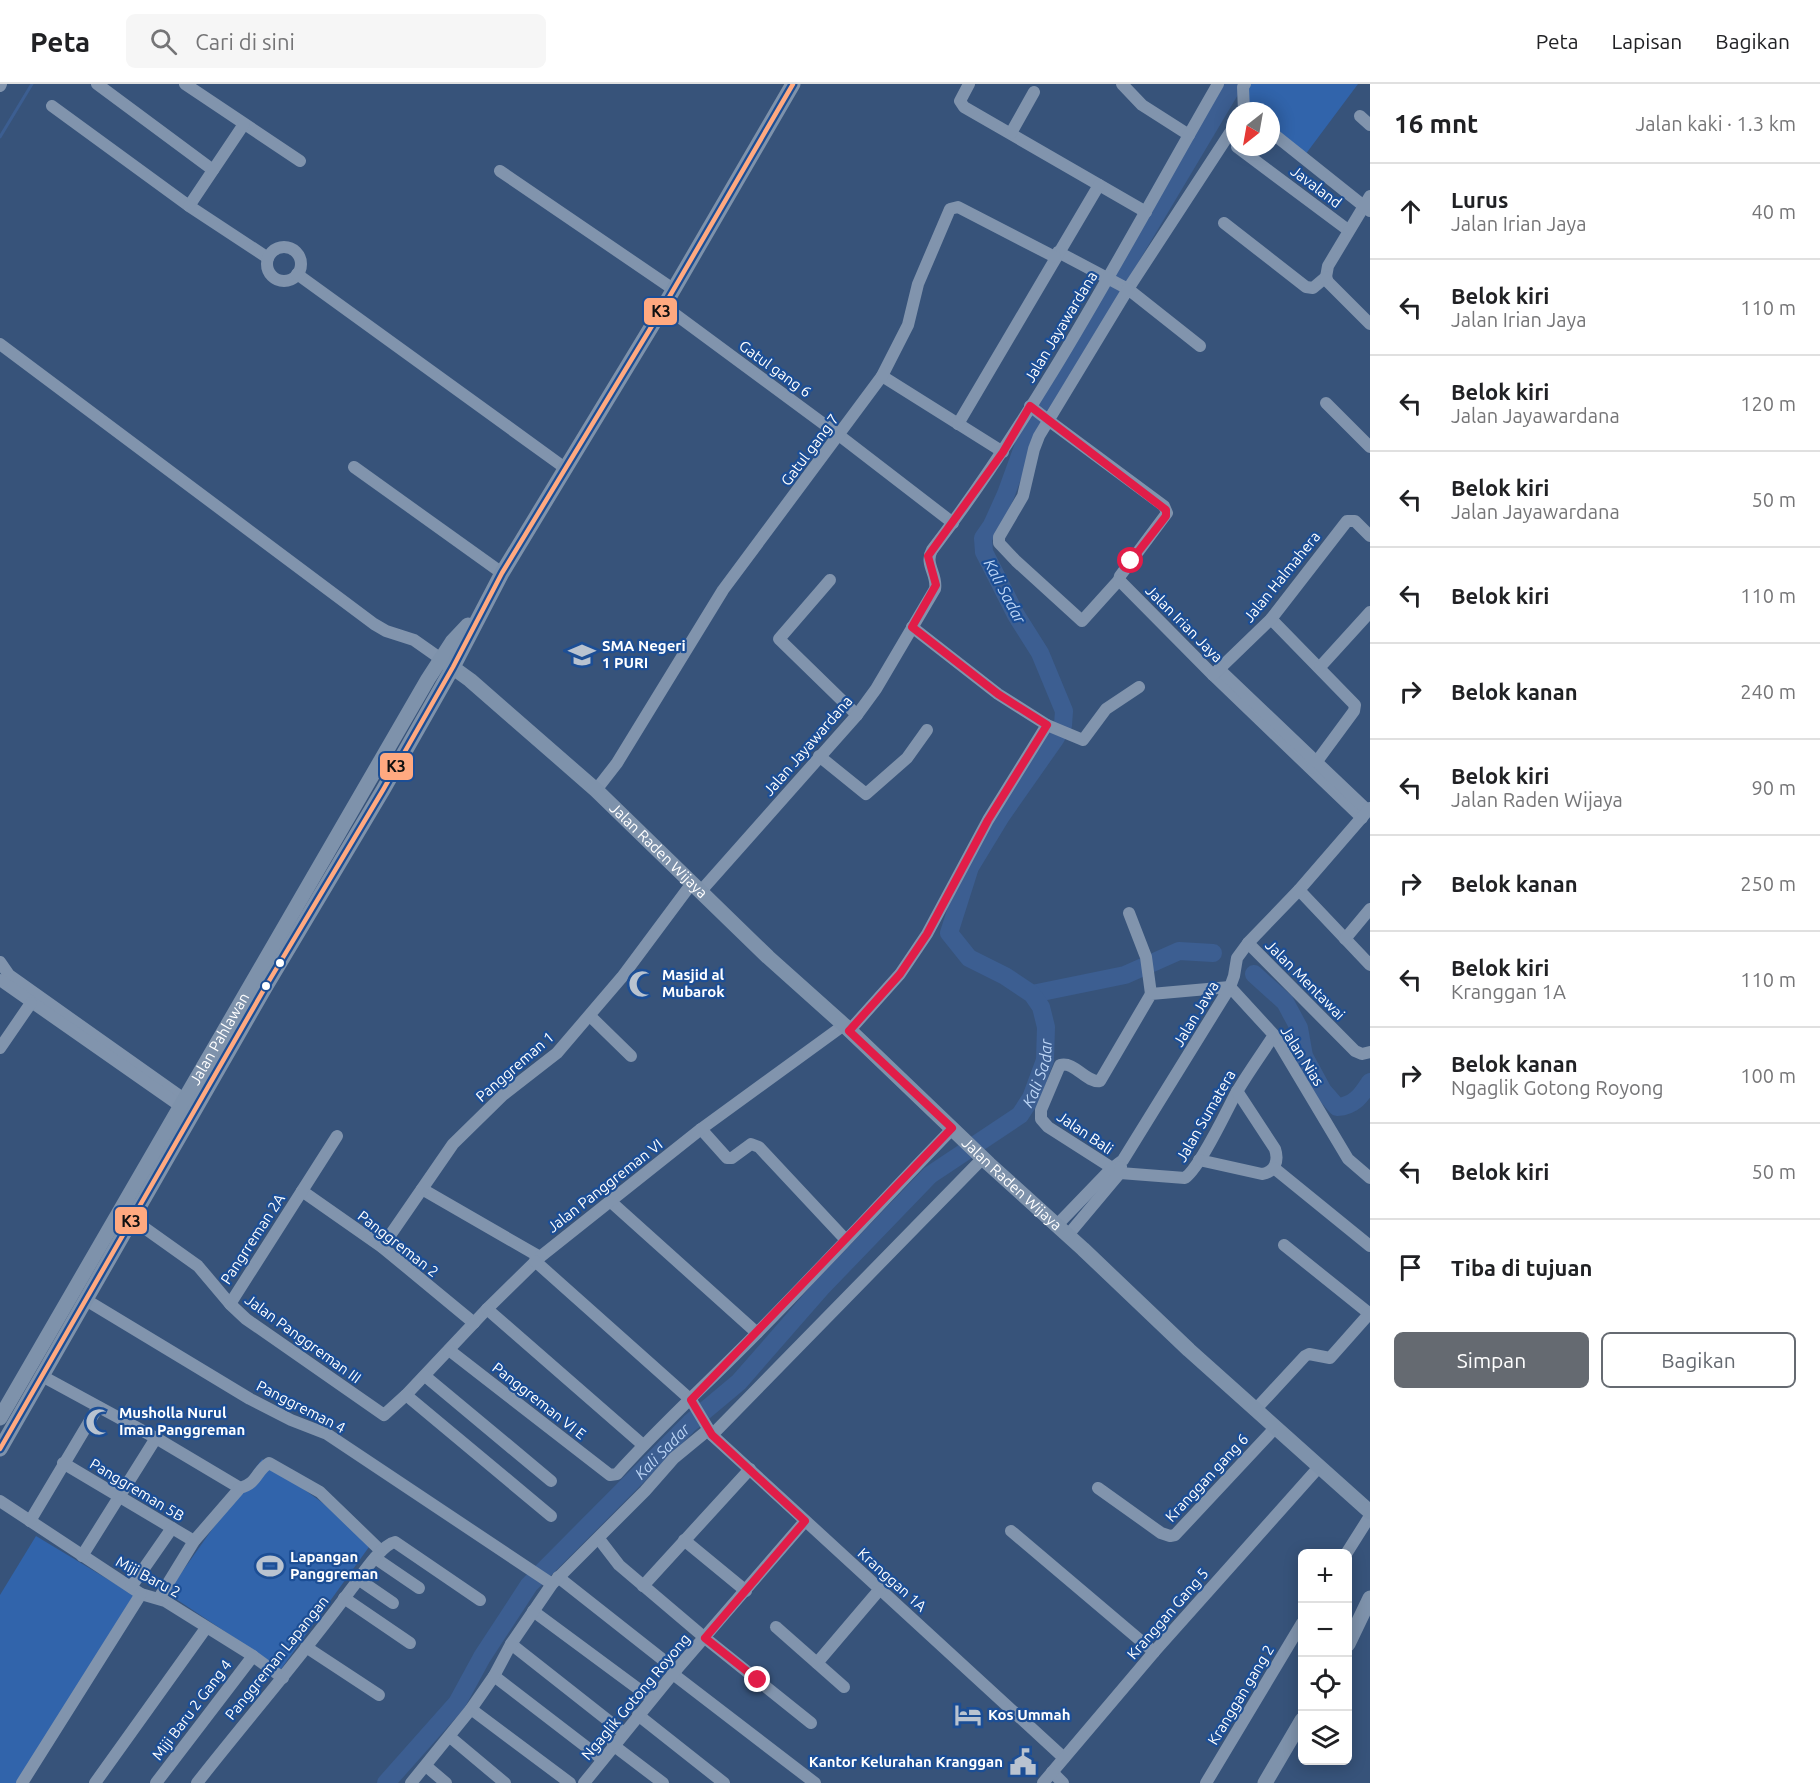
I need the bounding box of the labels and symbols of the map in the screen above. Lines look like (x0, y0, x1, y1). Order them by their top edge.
north arrow (1226, 102, 1280, 156)
street label: Javaland (1288, 162, 1345, 211)
street label: Jalan Jayawardana (1021, 268, 1100, 385)
line badge: K3 (643, 297, 678, 326)
text: K3 (651, 302, 671, 320)
street label: Gatul gang 6 (736, 337, 815, 400)
street label: Gatul gang 7 (777, 411, 842, 489)
street label: Jalan Halmahera (1240, 528, 1323, 625)
route start (1117, 547, 1143, 573)
water label: Kali Sadar (980, 556, 1030, 627)
street label: Jalan Irian Jaya (1142, 582, 1226, 666)
place label: SMA Negeri 1 PURI (602, 637, 686, 671)
school or university icon: SMA Negeri 1 PURI (567, 640, 597, 670)
street label: Jalan Jayawardana (760, 692, 856, 799)
line badge: K3 (379, 752, 414, 781)
text: K3 (386, 757, 406, 775)
street label: Jalan Raden Wijaya (606, 799, 711, 901)
street label: Jalan Mentawai (1262, 936, 1349, 1023)
unlabelled marker (274, 957, 286, 969)
place label: Masjid al Mubarok (662, 966, 725, 1000)
mosque icon: Masjid al Mubarok (627, 969, 657, 999)
street label: Jalan Jawa (1169, 978, 1222, 1049)
unlabelled marker (260, 980, 272, 992)
street label: Jalan Pahlawan (186, 990, 252, 1088)
street label: Jalan Nias (1277, 1023, 1327, 1089)
street label: Panggreman 1 (472, 1028, 557, 1105)
water label: Kali Sadar (1019, 1038, 1055, 1110)
street label: Jalan Sumatera (1172, 1067, 1239, 1165)
street label: Jalan Bali (1054, 1108, 1116, 1157)
street label: Jalan Raden Wijaya (959, 1134, 1065, 1234)
street label: Jalan Panggreman VI (544, 1135, 666, 1236)
street label: Pangrreman 2A (217, 1190, 288, 1287)
line badge: K3 (114, 1206, 148, 1235)
street label: Panggreman 2 (355, 1207, 442, 1280)
text: K3 (121, 1212, 141, 1230)
street label: Jalan Panggreman III (242, 1291, 365, 1386)
street label: Panggreman VI E (489, 1359, 590, 1442)
street label: Panggreman 4 (254, 1377, 348, 1436)
place label: Musholla Nurul Iman Panggreman (119, 1404, 245, 1438)
mosque icon: Musholla Nurul Iman Panggreman (84, 1407, 114, 1437)
water label: Kali Sadar (631, 1419, 694, 1483)
street label: Kranggan gang 6 (1162, 1430, 1252, 1525)
street label: Panggreman 5B (87, 1455, 187, 1524)
street label: Kranggan 1A (855, 1544, 930, 1615)
place label: Lapangan Panggreman (290, 1548, 378, 1582)
sports icon: Lapangan Panggreman (255, 1551, 285, 1581)
street label: Miji Baru 2 (113, 1552, 183, 1601)
street label: Kranggan Gang 5 (1124, 1565, 1212, 1663)
street label: Panggreman Lapangan (221, 1592, 332, 1723)
street label: Ngaglik Gotong Royong (578, 1630, 693, 1763)
street label: Kranggan gang 2 (1204, 1642, 1277, 1748)
street label: Miji Baru 2 Gang 4 (148, 1656, 235, 1763)
route end (744, 1666, 770, 1692)
hotel icon: Kos Ummah (953, 1700, 983, 1730)
place label: Kos Ummah (988, 1706, 1070, 1723)
public building icon: Kantor Kelurahan Kranggan (1008, 1747, 1038, 1777)
place label: Kantor Kelurahan Kranggan (809, 1753, 1003, 1770)

